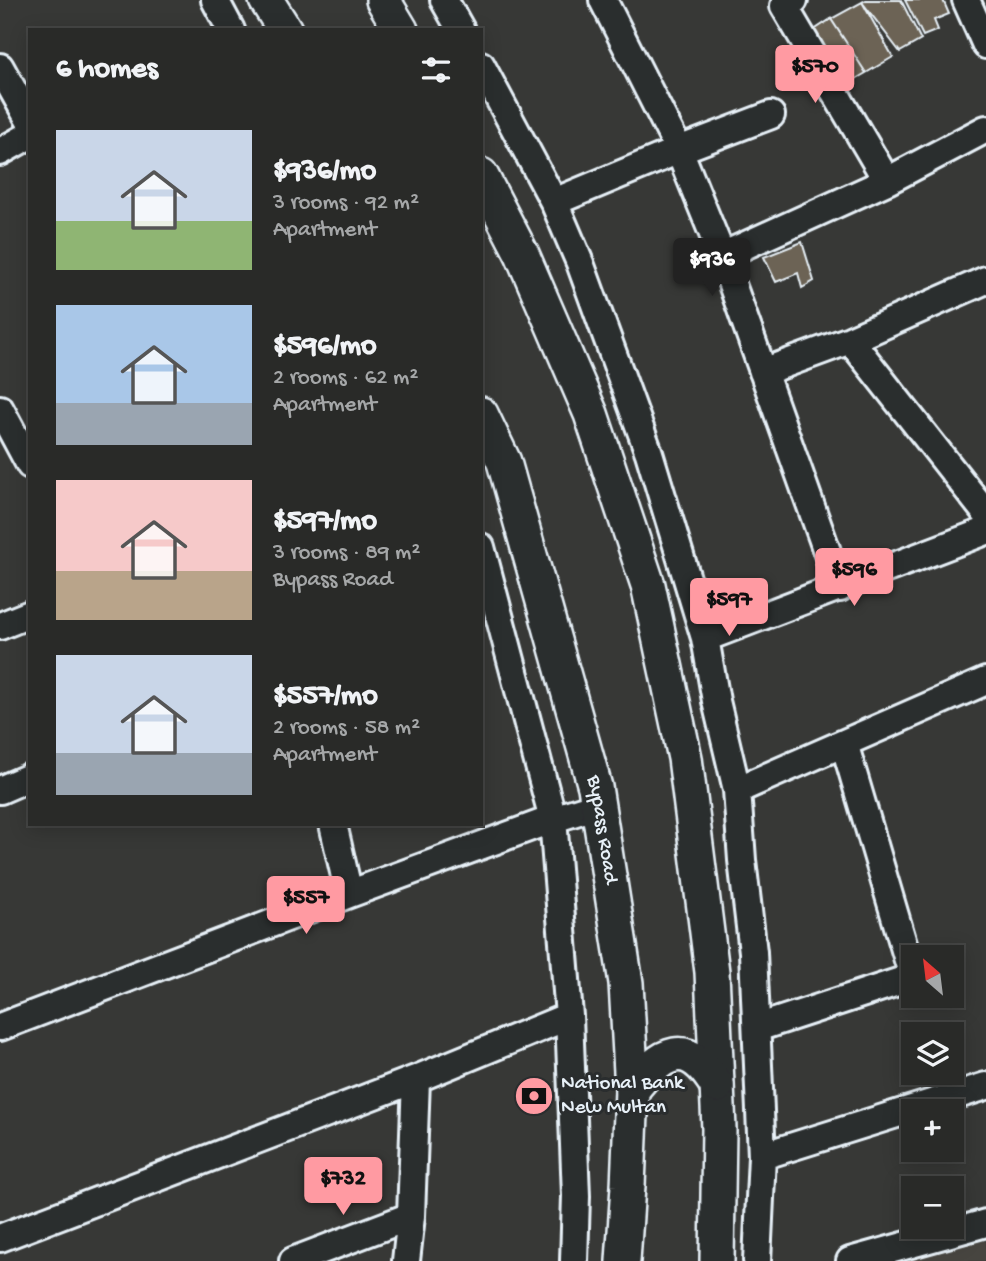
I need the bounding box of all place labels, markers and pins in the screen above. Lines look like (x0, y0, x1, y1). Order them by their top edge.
pin: $570 (774, 46, 856, 105)
pin: $936 (671, 238, 753, 298)
pin: $596 (813, 548, 895, 608)
pin: $597 (688, 578, 770, 638)
pin: $557 (265, 876, 347, 936)
place label: National Bank New Multan (561, 1072, 686, 1121)
bank icon: National Bank New Multan (513, 1075, 555, 1117)
pin: $732 (302, 1158, 384, 1217)

